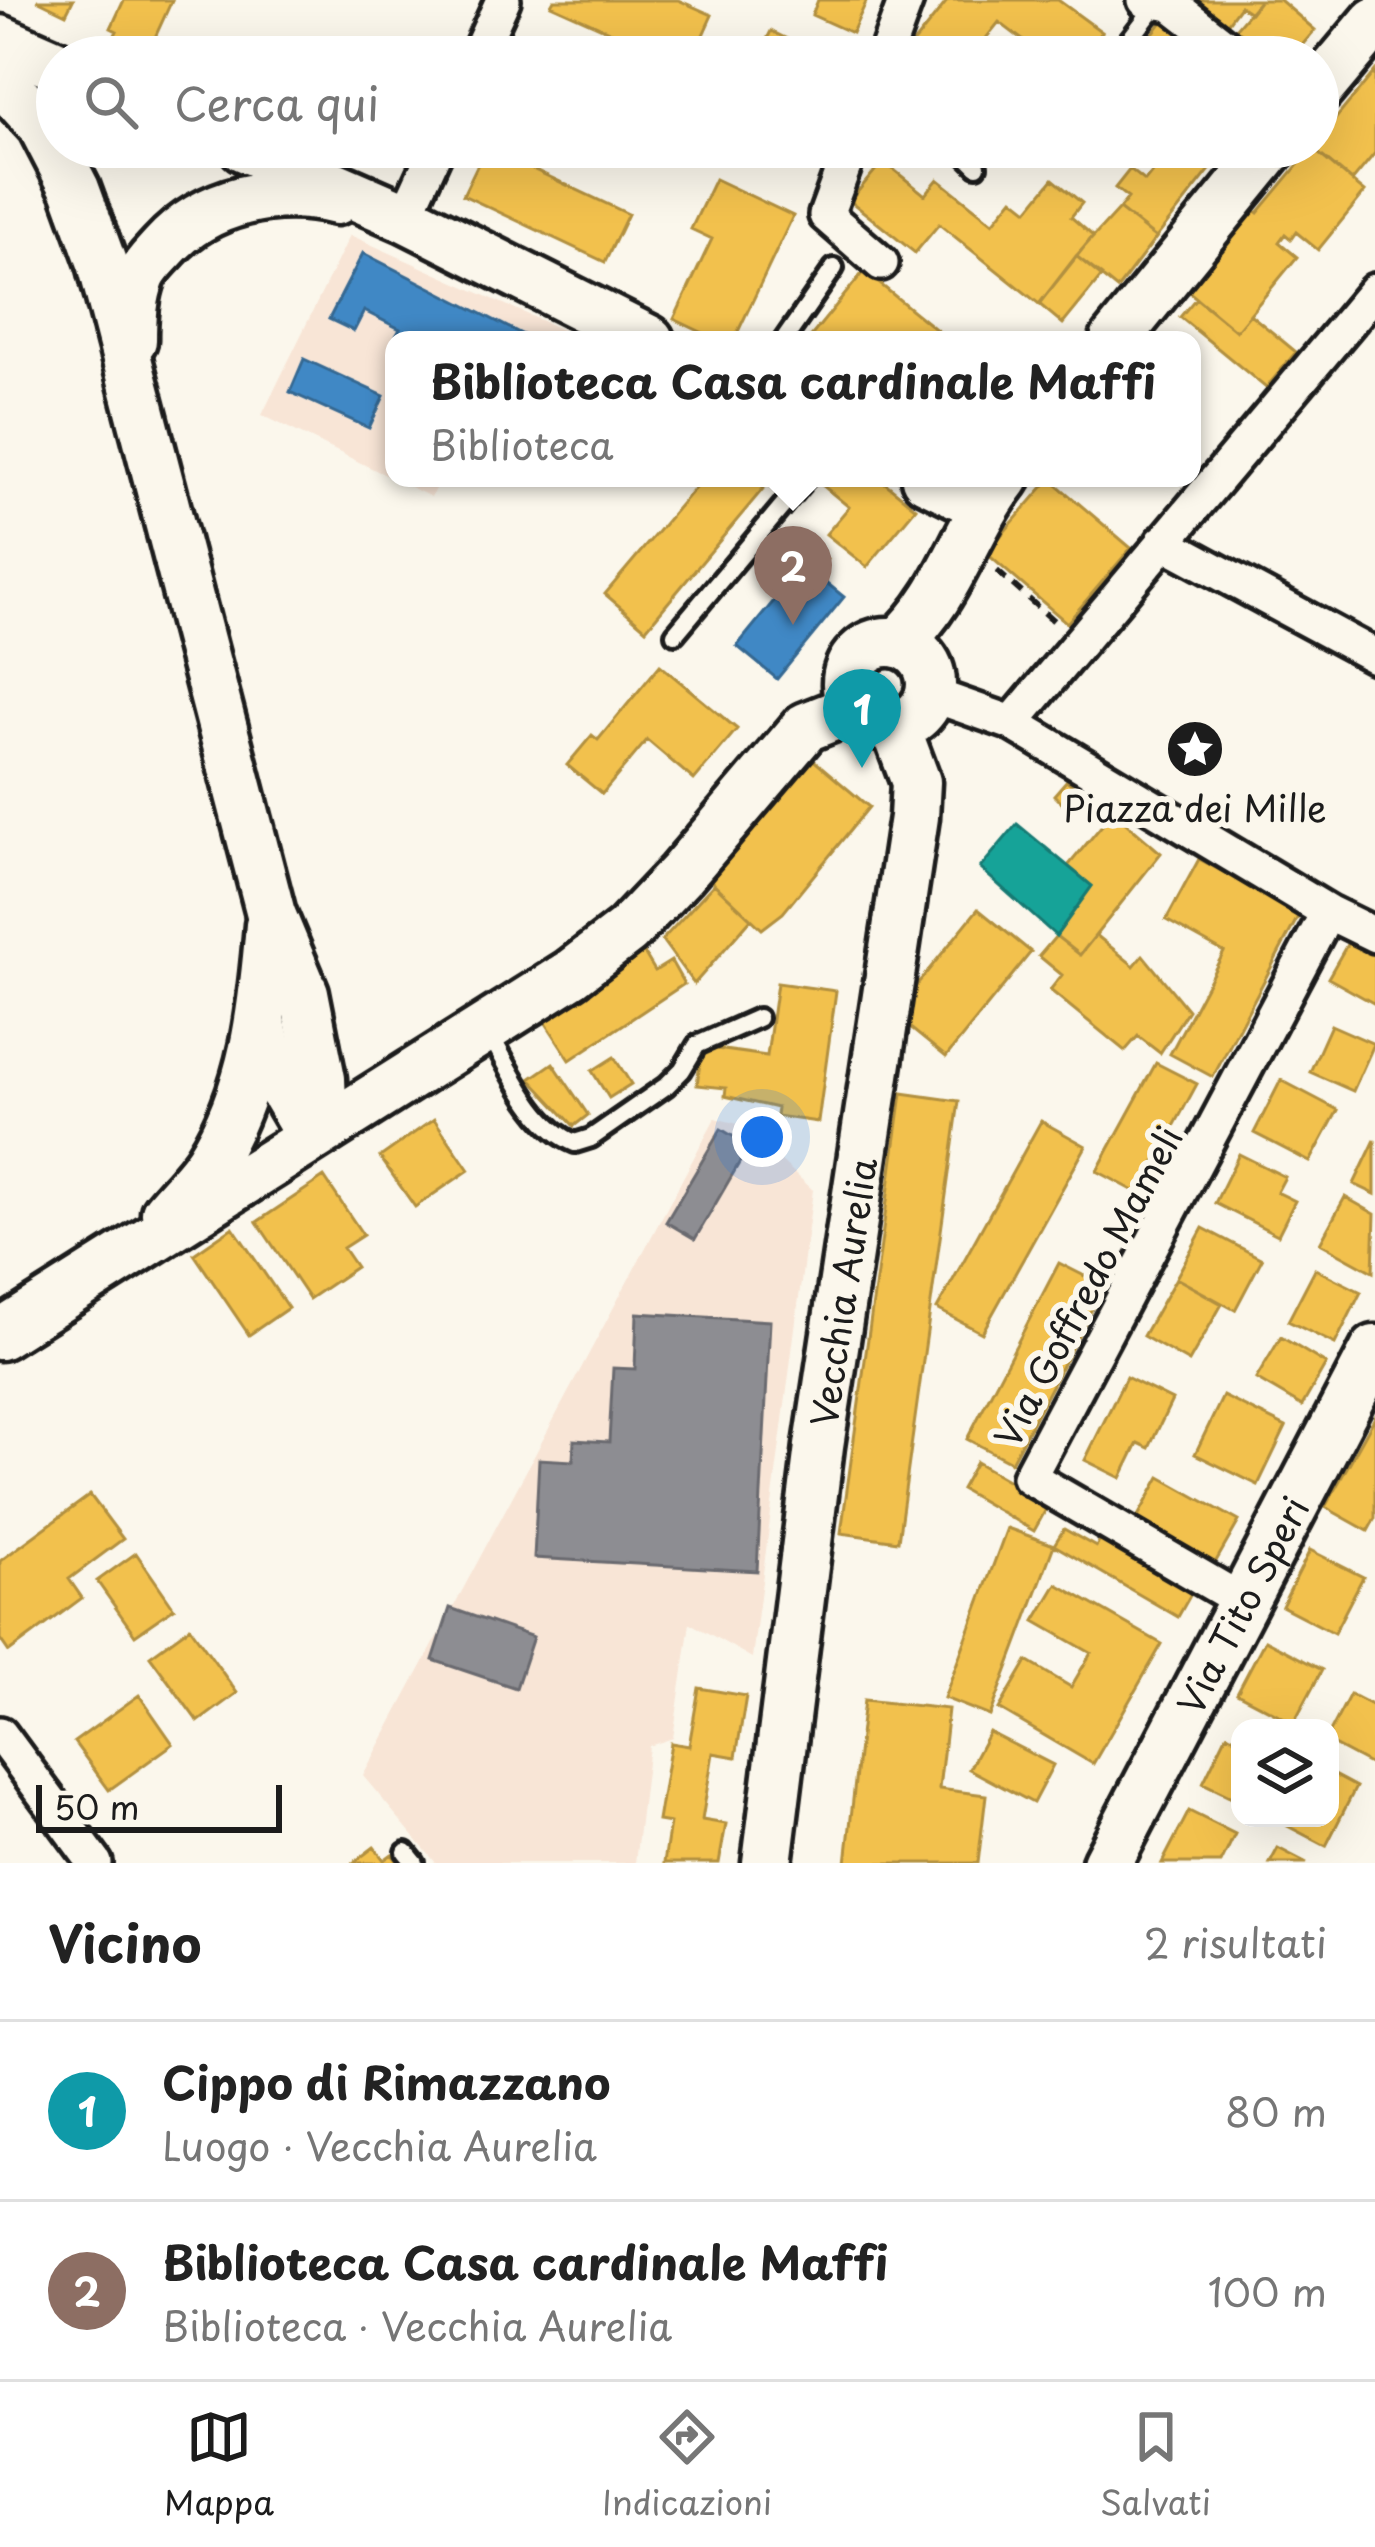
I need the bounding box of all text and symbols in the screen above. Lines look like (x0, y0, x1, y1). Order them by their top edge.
search box (36, 36, 1339, 168)
text: Cerca qui (174, 68, 379, 136)
icon: search (78, 69, 144, 135)
popup (385, 331, 1201, 487)
text: Biblioteca Casa cardinale Maffi (430, 346, 1156, 414)
text: Biblioteca (430, 414, 614, 473)
pin: 2 (754, 526, 832, 625)
pin: 1 (823, 669, 901, 768)
place icon: Piazza dei Mille (1164, 718, 1226, 780)
place label: Piazza dei Mille (1063, 780, 1327, 834)
your location (732, 1107, 792, 1167)
street label: Via Goffredo Mameli (979, 1116, 1195, 1456)
street label: Vecchia Aurelia (795, 1153, 889, 1430)
street label: Via Tito Speri (1162, 1487, 1321, 1724)
map controls (1231, 1719, 1339, 1827)
button: layers (1231, 1719, 1339, 1827)
scale bar (36, 1779, 282, 1832)
text: 50 m (54, 1781, 140, 1831)
text: Vicino (48, 1903, 201, 1980)
text: 2 risultati (1144, 1912, 1327, 1971)
text: Cippo di Rimazzano (162, 2047, 610, 2115)
text: 1 (78, 2081, 96, 2140)
text: 80 m (1225, 2081, 1327, 2140)
text: Luogo · Vecchia Aurelia (162, 2115, 597, 2174)
text: Biblioteca Casa cardinale Maffi (162, 2227, 888, 2295)
text: 2 (73, 2261, 101, 2320)
text: 100 m (1208, 2261, 1327, 2320)
text: Biblioteca · Vecchia Aurelia (162, 2295, 672, 2354)
tab: Mappa (164, 2404, 274, 2526)
tab: Indicazioni (602, 2404, 772, 2526)
tab: Salvati (1100, 2404, 1211, 2526)

